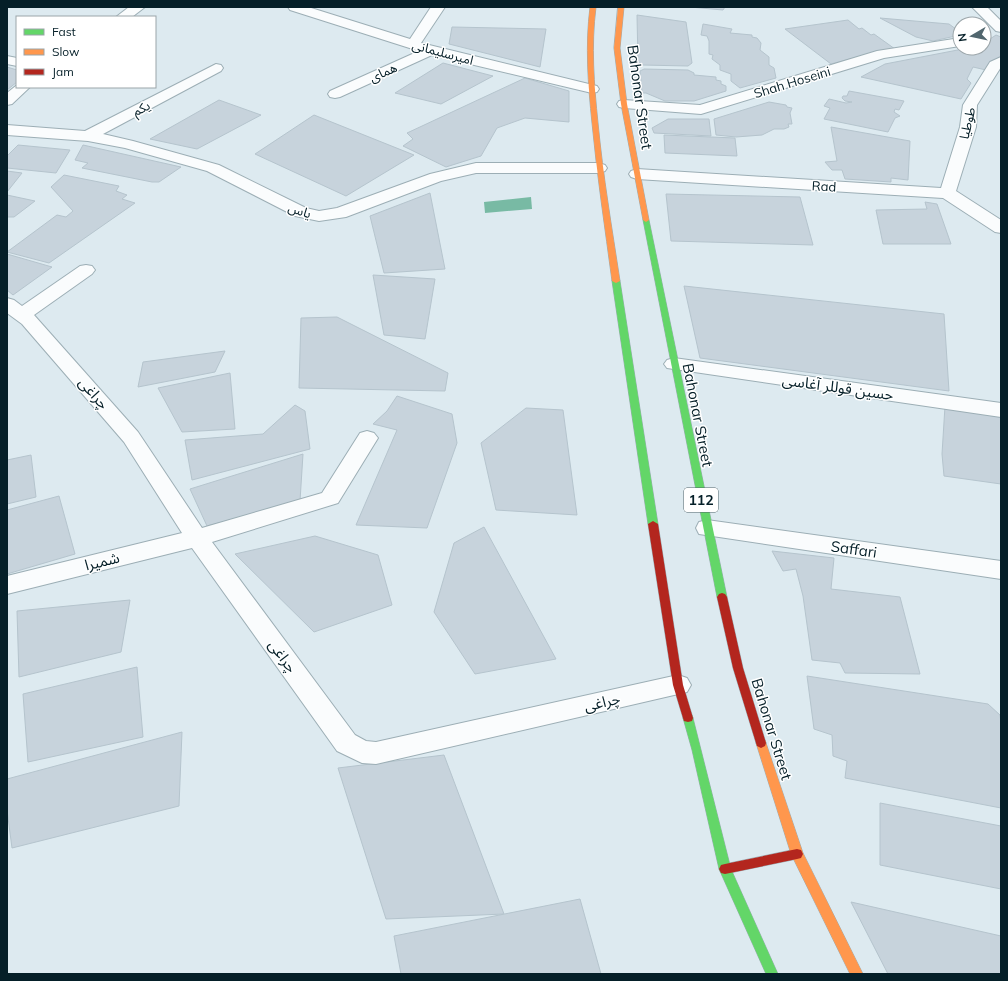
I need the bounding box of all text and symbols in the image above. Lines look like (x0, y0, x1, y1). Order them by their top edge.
legend (16, 16, 156, 88)
north arrow (952, 16, 992, 56)
text: Fast (52, 24, 76, 39)
text: N (955, 32, 970, 43)
street label: امیرسلیمانی (410, 36, 475, 69)
text: Slow (52, 44, 80, 59)
street label: Bahonar Street (623, 44, 657, 150)
street label: همای (367, 59, 400, 86)
street label: Shah Hoseini (752, 63, 832, 101)
text: Jam (52, 64, 74, 79)
street label: یکم (129, 97, 154, 122)
street label: طوطیا (956, 105, 979, 141)
street label: Rad (811, 177, 837, 195)
street label: یاس (286, 199, 314, 222)
street label: Bahonar Street (679, 362, 717, 468)
street label: حسین قوللر آغاسی (781, 370, 895, 404)
street label: چراغی (74, 373, 113, 414)
road number: 112 (684, 488, 718, 512)
street label: Saffari (830, 536, 878, 562)
street label: شمیرا (83, 547, 122, 574)
street label: چراغی (264, 636, 302, 677)
street label: Bahonar Street (748, 676, 796, 782)
street label: چراغی (582, 689, 622, 716)

